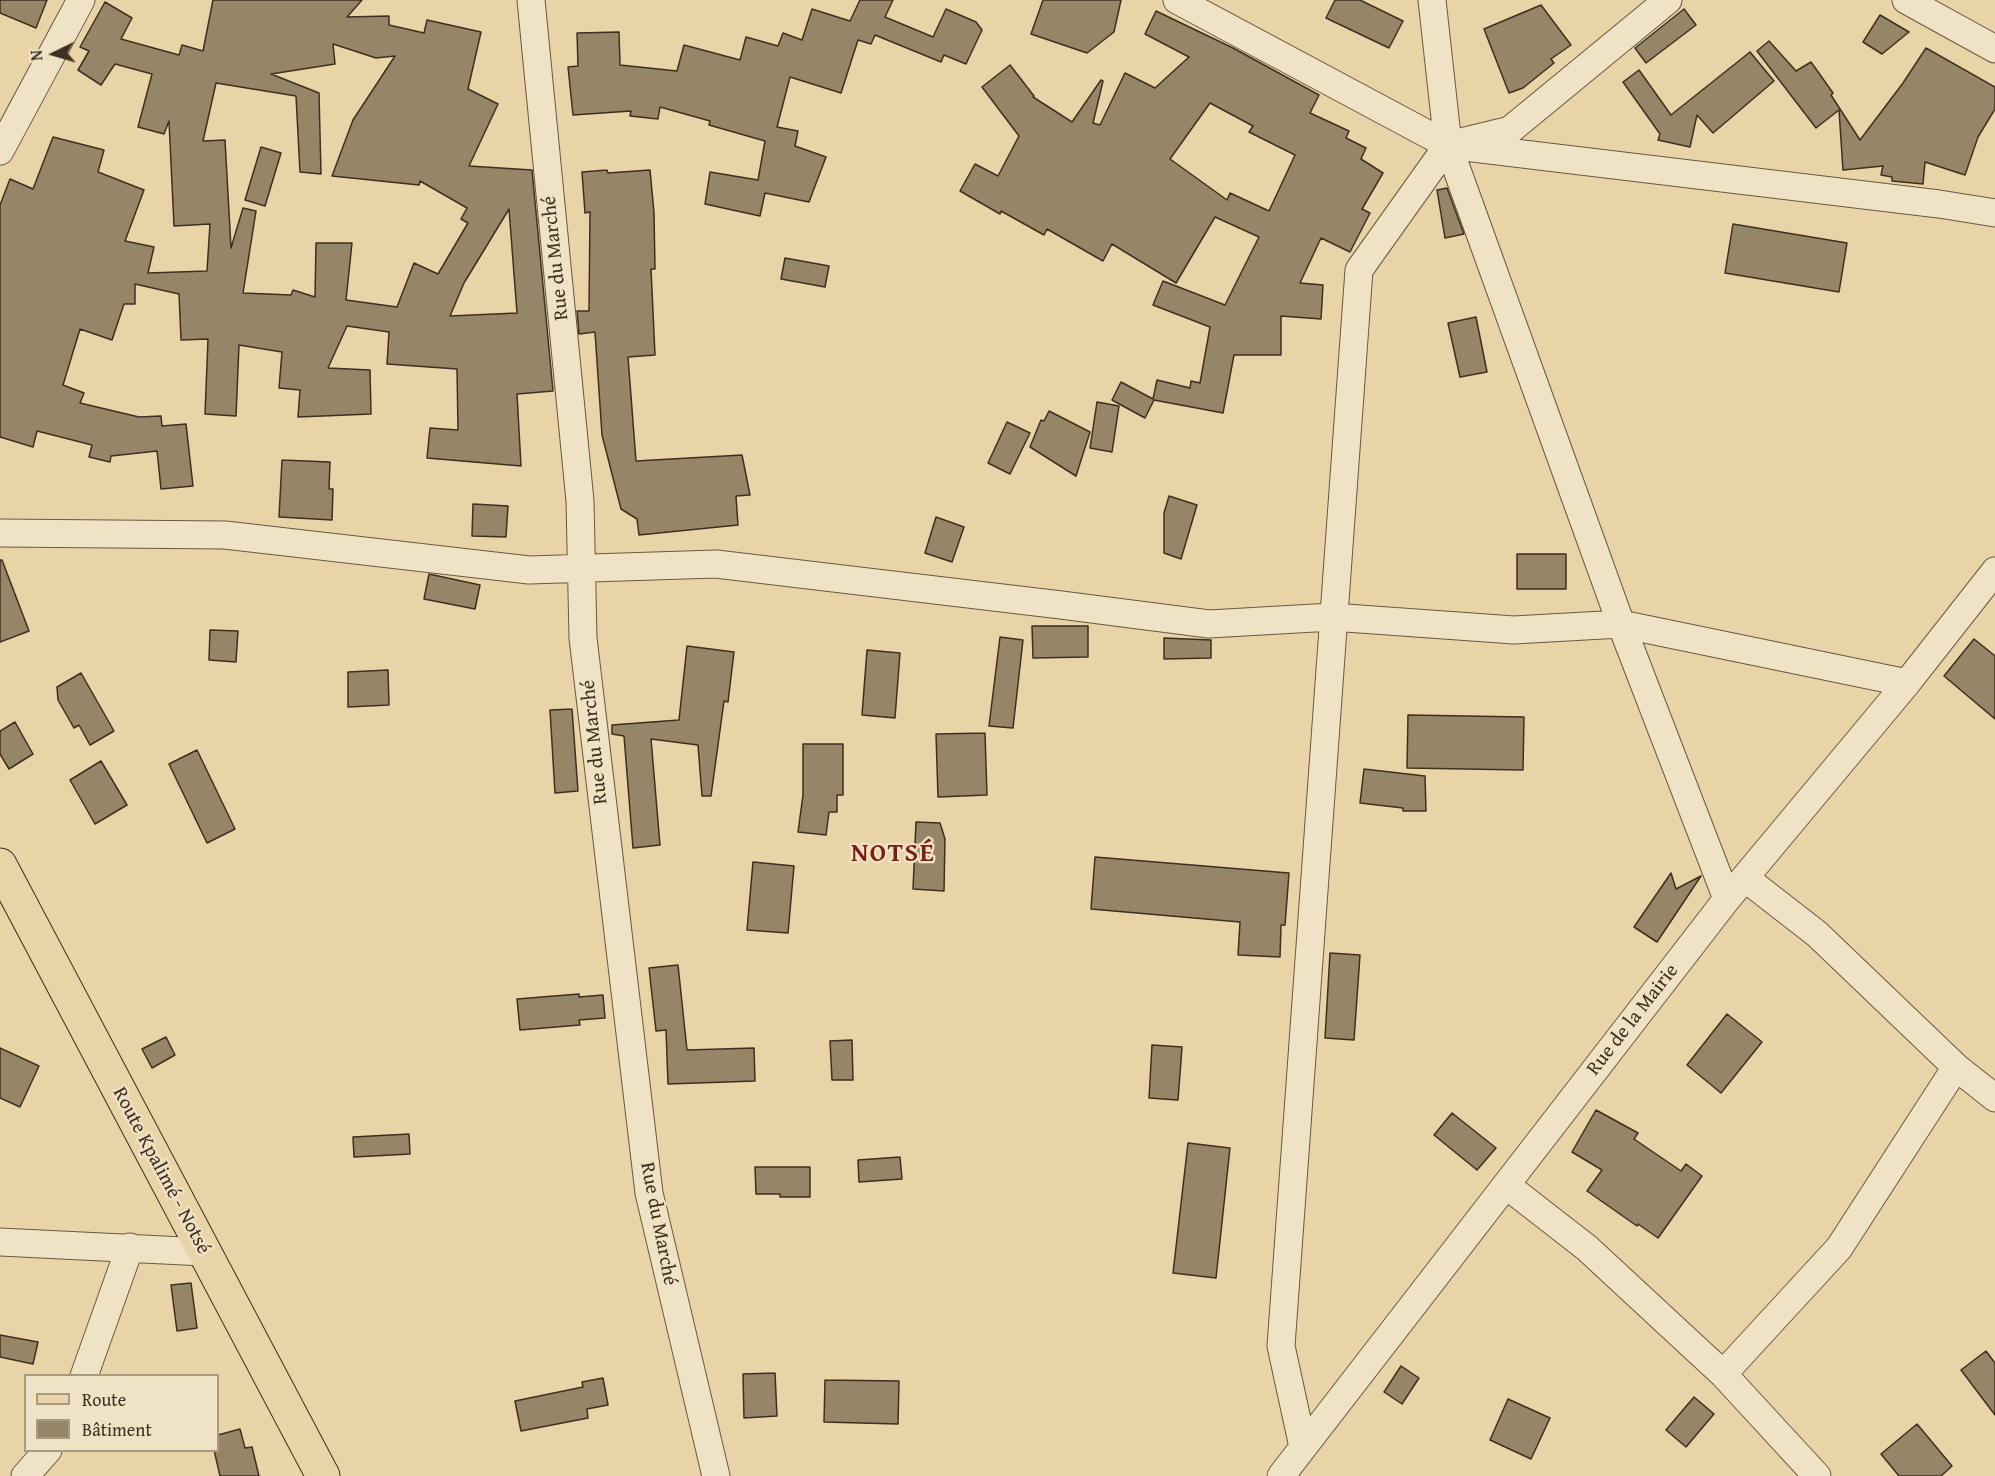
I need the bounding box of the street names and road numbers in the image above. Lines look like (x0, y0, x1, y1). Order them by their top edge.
street label: Rue du Marché (538, 195, 574, 321)
street label: Rue du Marché (577, 679, 613, 805)
street label: Rue de la Mairie (1582, 960, 1684, 1080)
street label: Route Kpalimé - Notsé (107, 1083, 215, 1259)
street label: Rue du Marché (634, 1160, 682, 1288)

